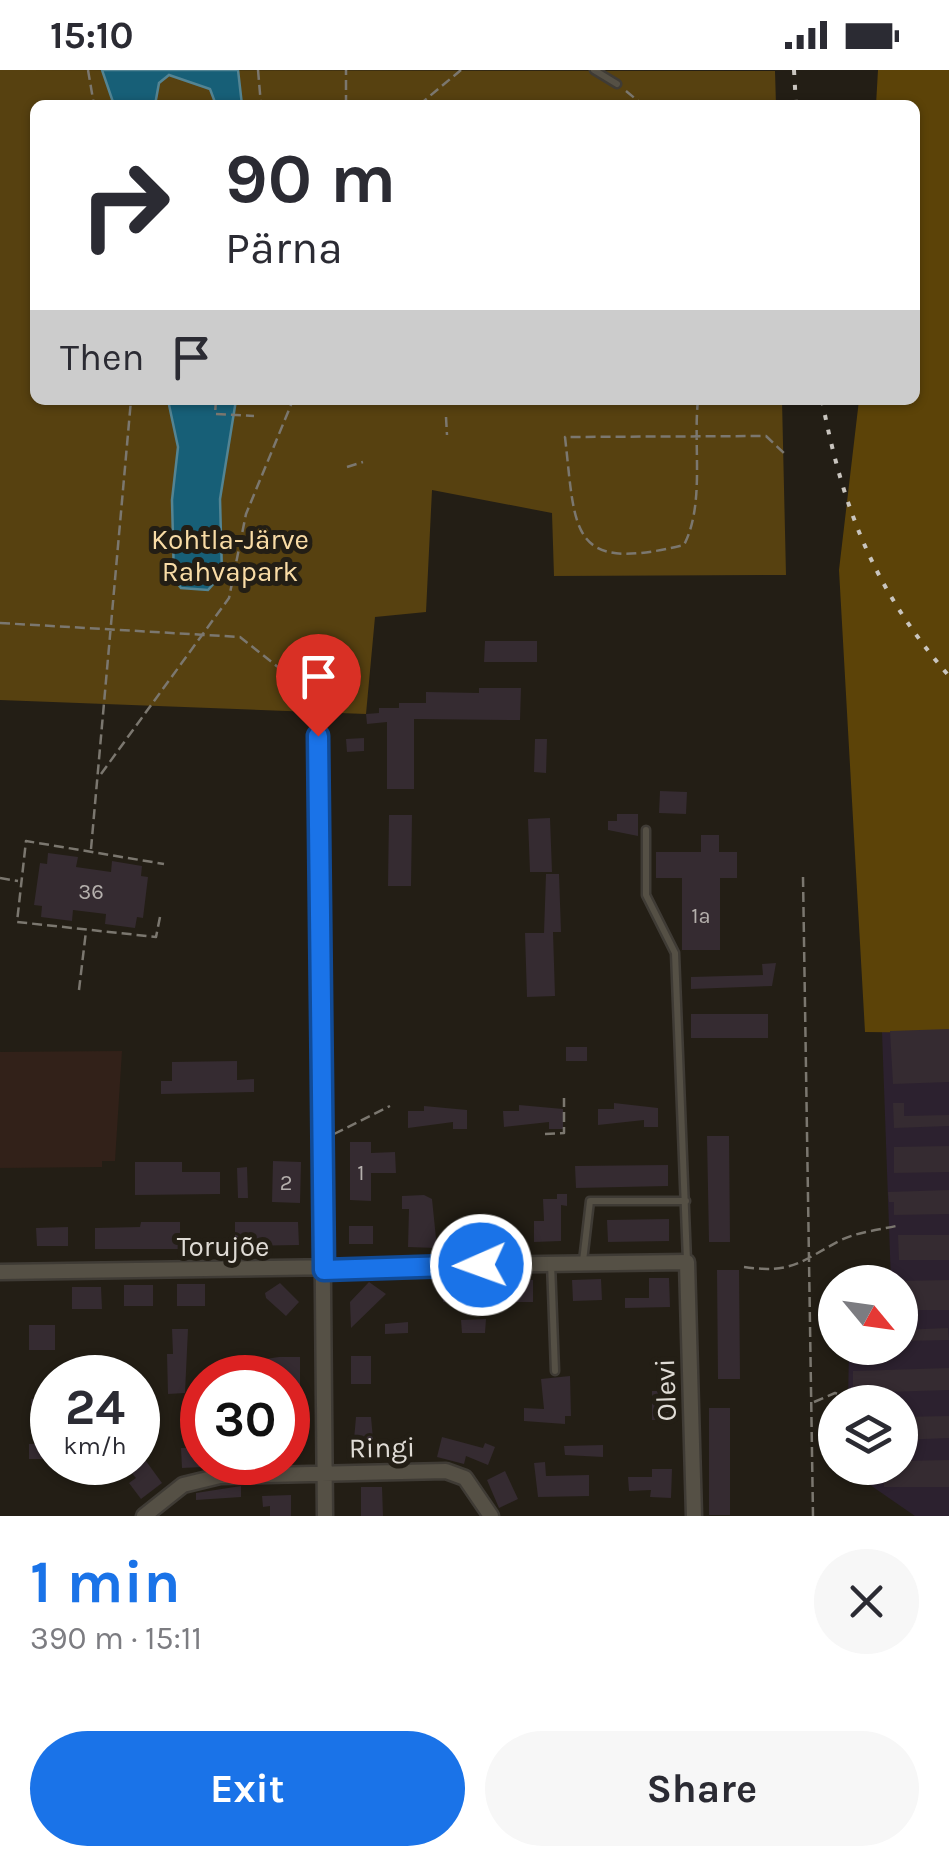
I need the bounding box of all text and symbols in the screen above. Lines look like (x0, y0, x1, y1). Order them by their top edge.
text: 15:10 (50, 13, 134, 58)
text: 90 m (225, 138, 396, 220)
icon: right (60, 140, 190, 270)
text: Pärna (225, 222, 343, 274)
icon: arrive (164, 330, 219, 385)
text: Then (60, 335, 144, 380)
park label: Kohtla-Järve Rahvapark (151, 523, 309, 588)
pin (276, 634, 361, 737)
icon: arrive (291, 649, 346, 704)
house number: 36 (78, 879, 104, 905)
house number: 1a (691, 903, 711, 929)
house number: 1 (357, 1160, 365, 1186)
house number: 2 (280, 1170, 292, 1196)
position arrow (429, 1213, 533, 1317)
street label: Torujõe (177, 1230, 269, 1263)
north arrow (818, 1265, 918, 1365)
map controls (818, 1265, 918, 1485)
speed limit sign: 30 (180, 1355, 310, 1485)
street label: Olevi (648, 1358, 683, 1422)
text: 24 (65, 1378, 125, 1437)
button: layers (818, 1385, 918, 1485)
street label: Ringi (348, 1430, 416, 1465)
text: km/h (63, 1431, 127, 1460)
text: 1 min (30, 1547, 181, 1617)
button: close (814, 1549, 919, 1654)
text: 390 m · 15:11 (30, 1620, 202, 1657)
button: Exit (30, 1731, 465, 1846)
button: Share (485, 1731, 919, 1846)

